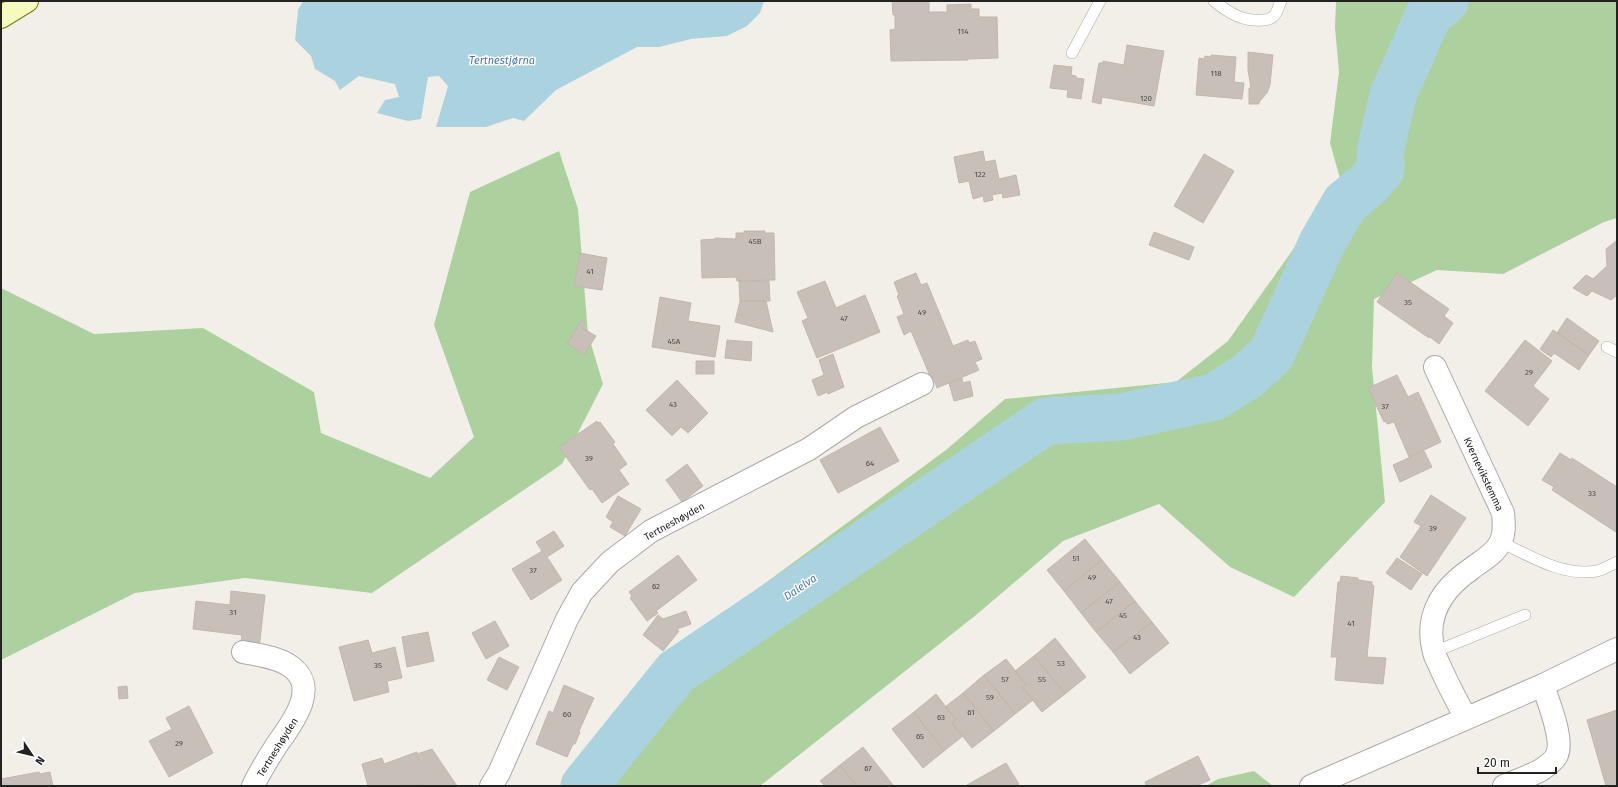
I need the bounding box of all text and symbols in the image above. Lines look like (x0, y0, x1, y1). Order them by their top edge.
house number: 114 (957, 27, 969, 36)
water label: Tertnestjørna (469, 54, 535, 67)
house number: 118 (1210, 69, 1222, 78)
house number: 120 (1140, 94, 1152, 103)
house number: 122 (974, 170, 986, 179)
house number: 45B (748, 237, 762, 246)
house number: 41 (586, 267, 594, 276)
house number: 35 (1404, 298, 1412, 307)
house number: 49 (918, 308, 926, 317)
house number: 47 (840, 314, 848, 323)
house number: 45A (668, 337, 681, 346)
house number: 29 (1525, 368, 1533, 377)
house number: 43 (669, 400, 677, 409)
house number: 37 (1381, 402, 1389, 411)
street label: Kvernevikstemma (1461, 436, 1505, 513)
house number: 39 (585, 454, 593, 463)
house number: 64 (866, 459, 875, 468)
house number: 33 (1588, 489, 1596, 498)
street label: Tertneshøyden (642, 500, 707, 543)
house number: 39 (1429, 524, 1437, 533)
house number: 51 (1072, 554, 1080, 563)
house number: 37 (529, 566, 537, 575)
water label: Dalelva (781, 572, 819, 603)
house number: 49 (1088, 573, 1096, 582)
house number: 62 (652, 582, 660, 591)
house number: 47 (1105, 597, 1113, 606)
house number: 31 (229, 608, 237, 617)
house number: 45 (1119, 611, 1127, 620)
house number: 41 (1347, 619, 1355, 628)
house number: 43 (1133, 633, 1141, 642)
house number: 53 (1057, 659, 1065, 668)
house number: 35 (374, 661, 382, 670)
house number: 57 (1001, 675, 1009, 684)
house number: 55 (1038, 675, 1046, 684)
house number: 59 (986, 693, 994, 702)
house number: 61 (967, 708, 975, 717)
house number: 60 (563, 710, 572, 719)
house number: 63 (937, 713, 945, 722)
street label: Tertneshøyden (255, 716, 301, 779)
house number: 65 (916, 732, 924, 741)
north arrow (12, 735, 52, 775)
house number: 29 (175, 739, 183, 748)
scale bar (1478, 749, 1556, 775)
text: N (32, 754, 47, 767)
text: 20 m (1484, 756, 1510, 770)
house number: 67 (864, 764, 872, 773)

